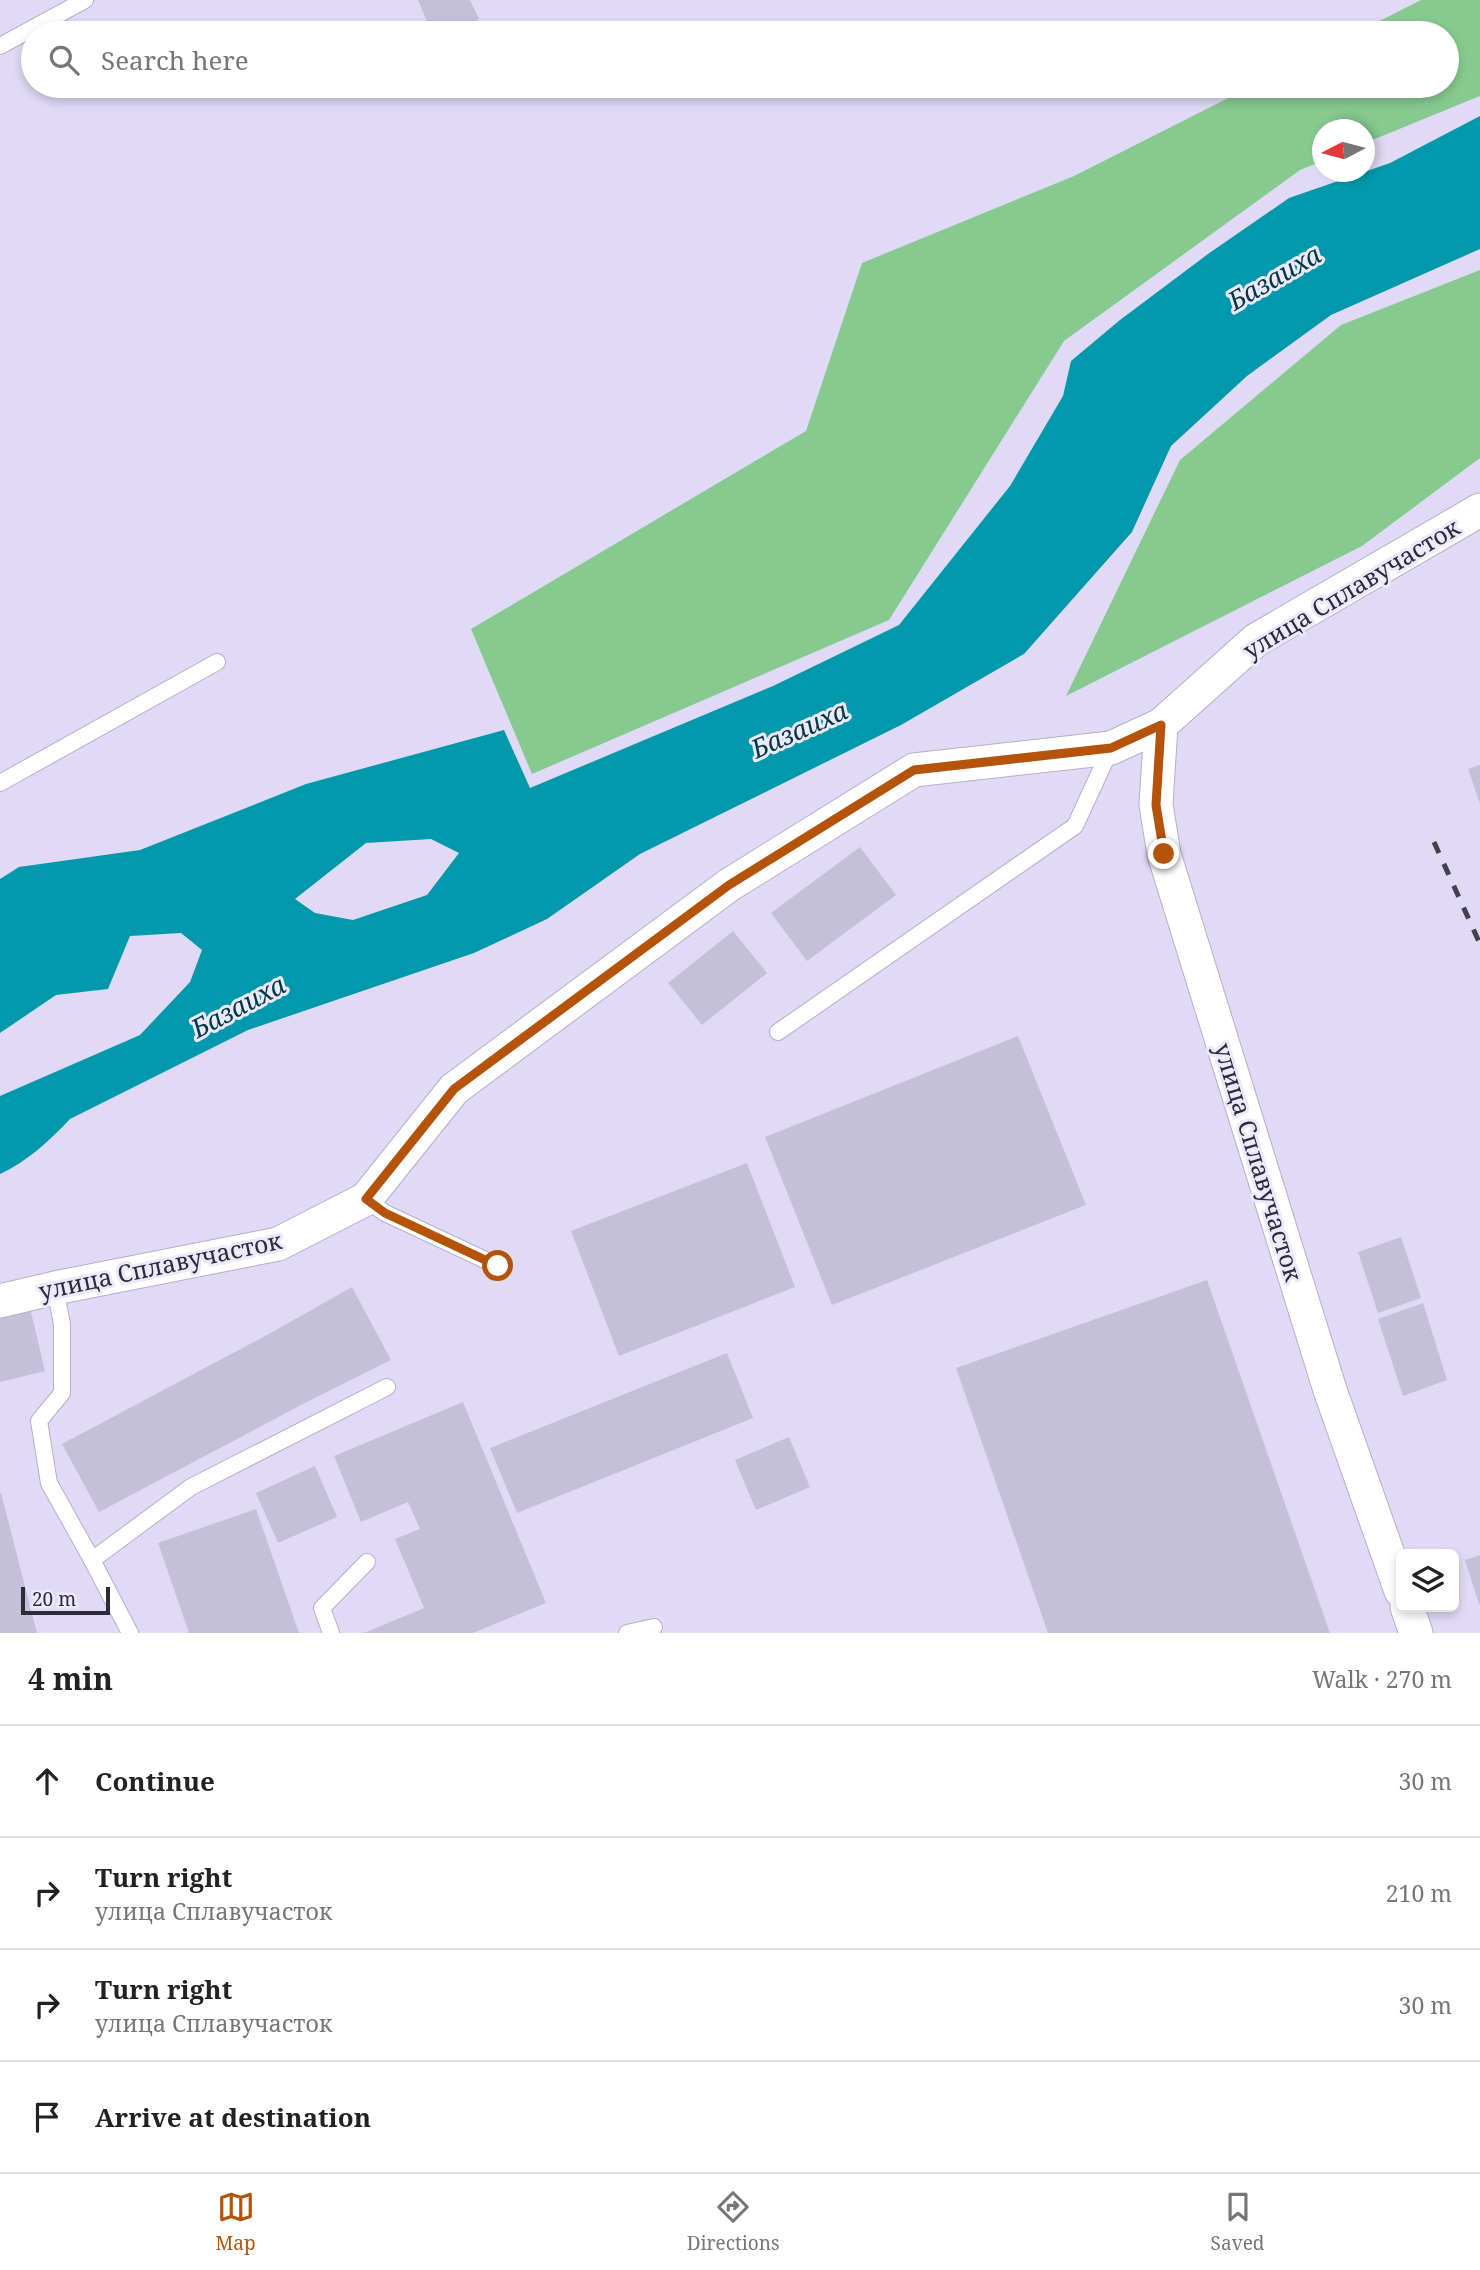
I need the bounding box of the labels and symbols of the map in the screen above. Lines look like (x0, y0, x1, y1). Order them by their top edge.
north arrow (1312, 119, 1375, 182)
water label: Базаиха (1220, 236, 1327, 319)
street label: улица Сплавучасток (1236, 510, 1466, 666)
water label: Базаиха (744, 692, 853, 767)
route end (1148, 838, 1179, 869)
water label: Базаиха (183, 966, 292, 1046)
street label: улица Сплавучасток (1207, 1039, 1311, 1286)
street label: улица Сплавучасток (35, 1223, 285, 1307)
route start (482, 1250, 513, 1281)
scale bar (21, 1584, 110, 1616)

